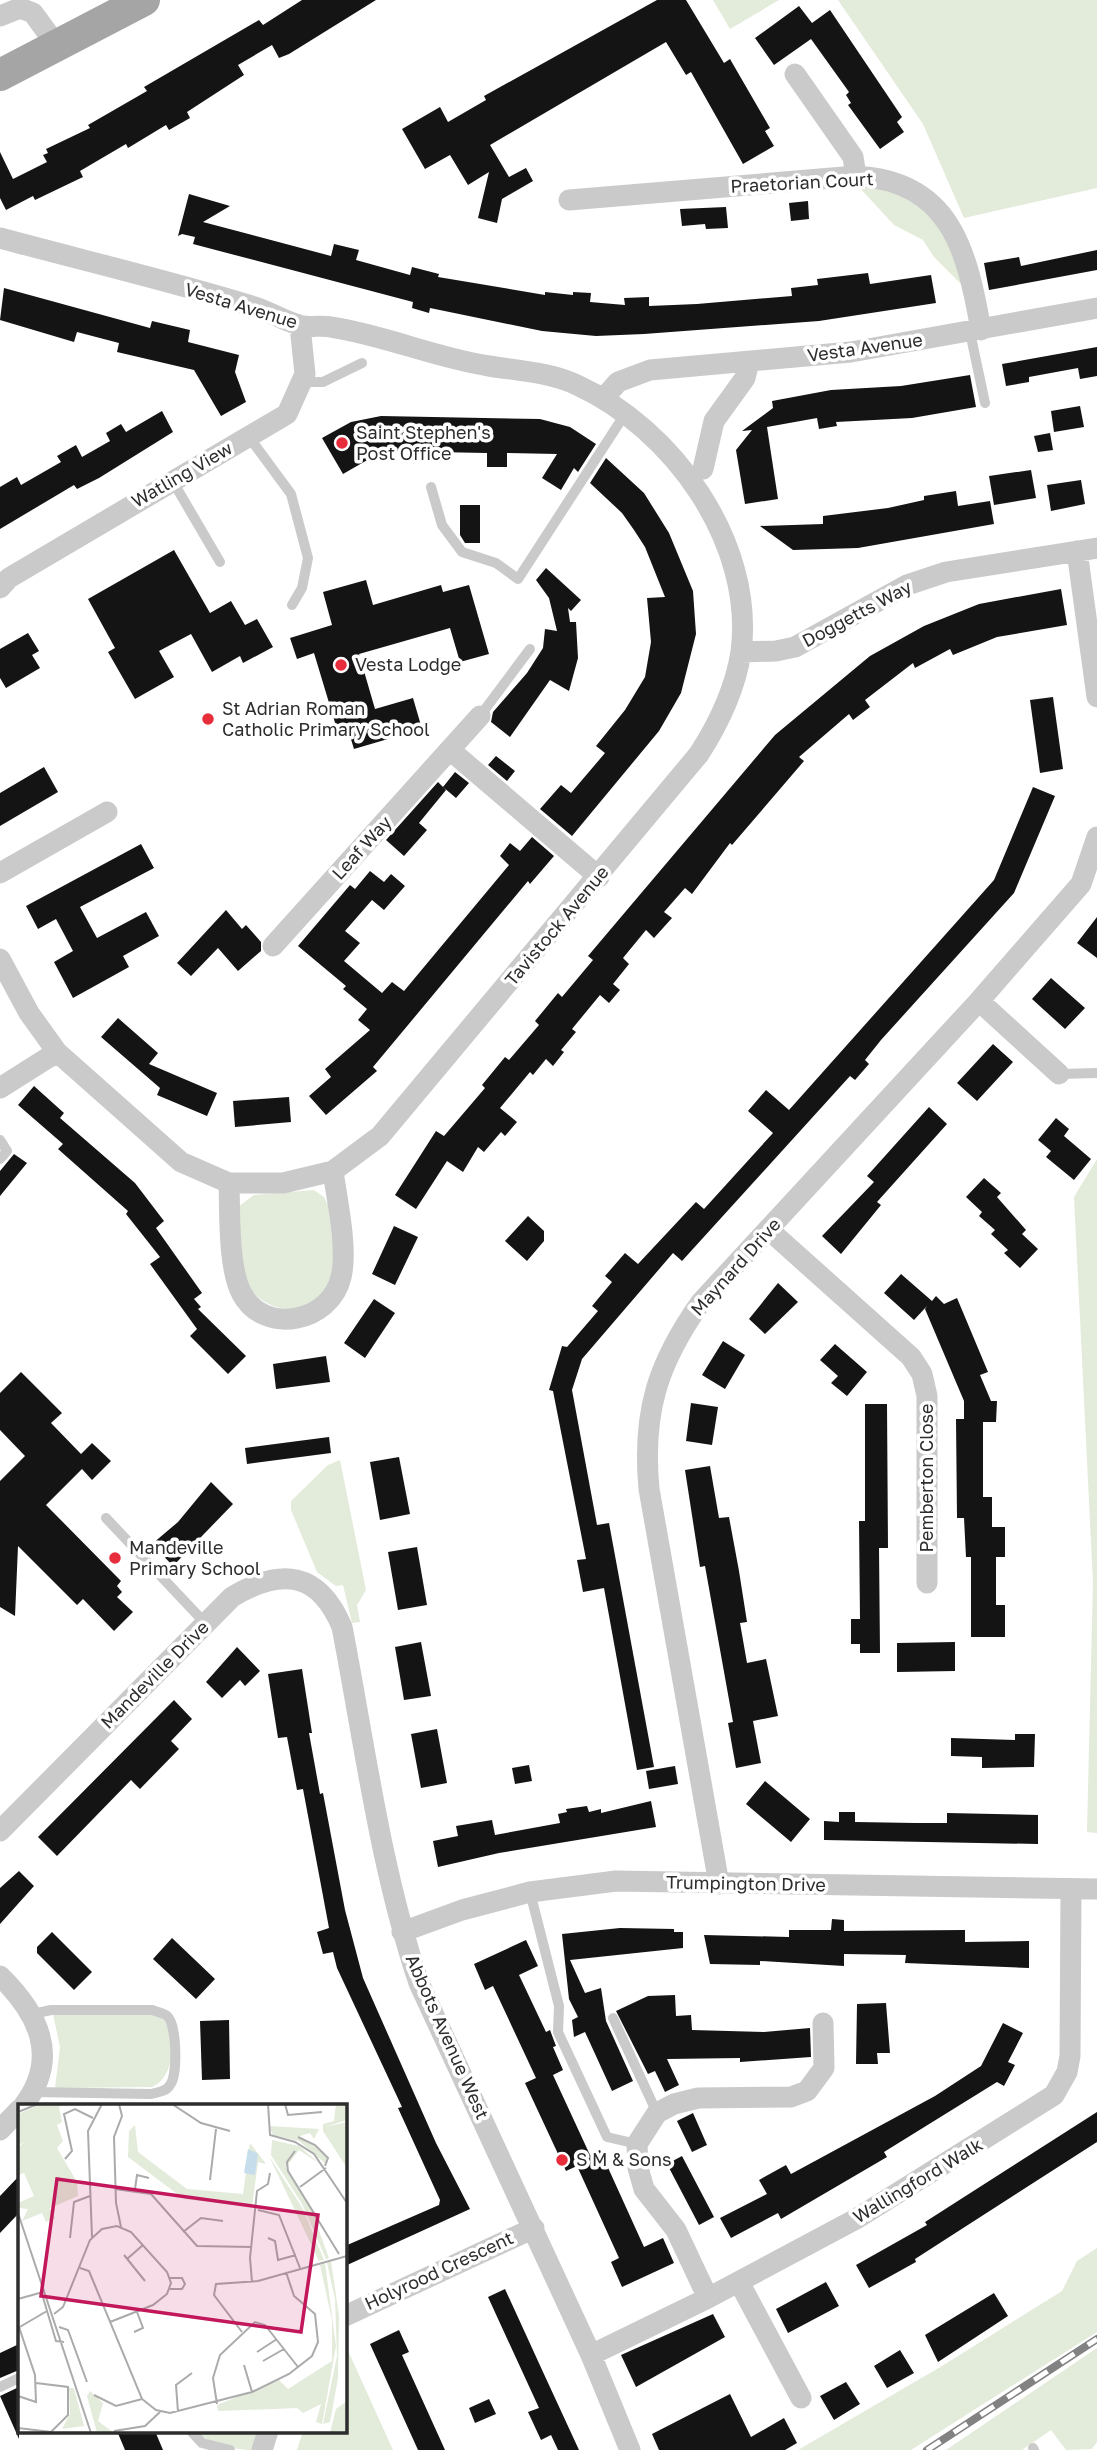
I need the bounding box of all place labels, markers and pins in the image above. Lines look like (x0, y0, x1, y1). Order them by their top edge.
place label: Saint Stephen's Post Office (356, 421, 491, 464)
marker: Saint Stephen's Post Office (334, 435, 350, 451)
place label: Vesta Lodge (355, 653, 461, 675)
marker: Vesta Lodge (333, 657, 349, 673)
place label: St Adrian Roman Catholic Primary School (222, 697, 430, 740)
marker: St Adrian Roman Catholic Primary School (200, 711, 216, 727)
place label: Mandeville Primary School (129, 1536, 261, 1579)
marker: Mandeville Primary School (107, 1550, 123, 1566)
place label: S M & Sons (576, 2148, 672, 2170)
marker: S M & Sons (554, 2152, 570, 2168)

